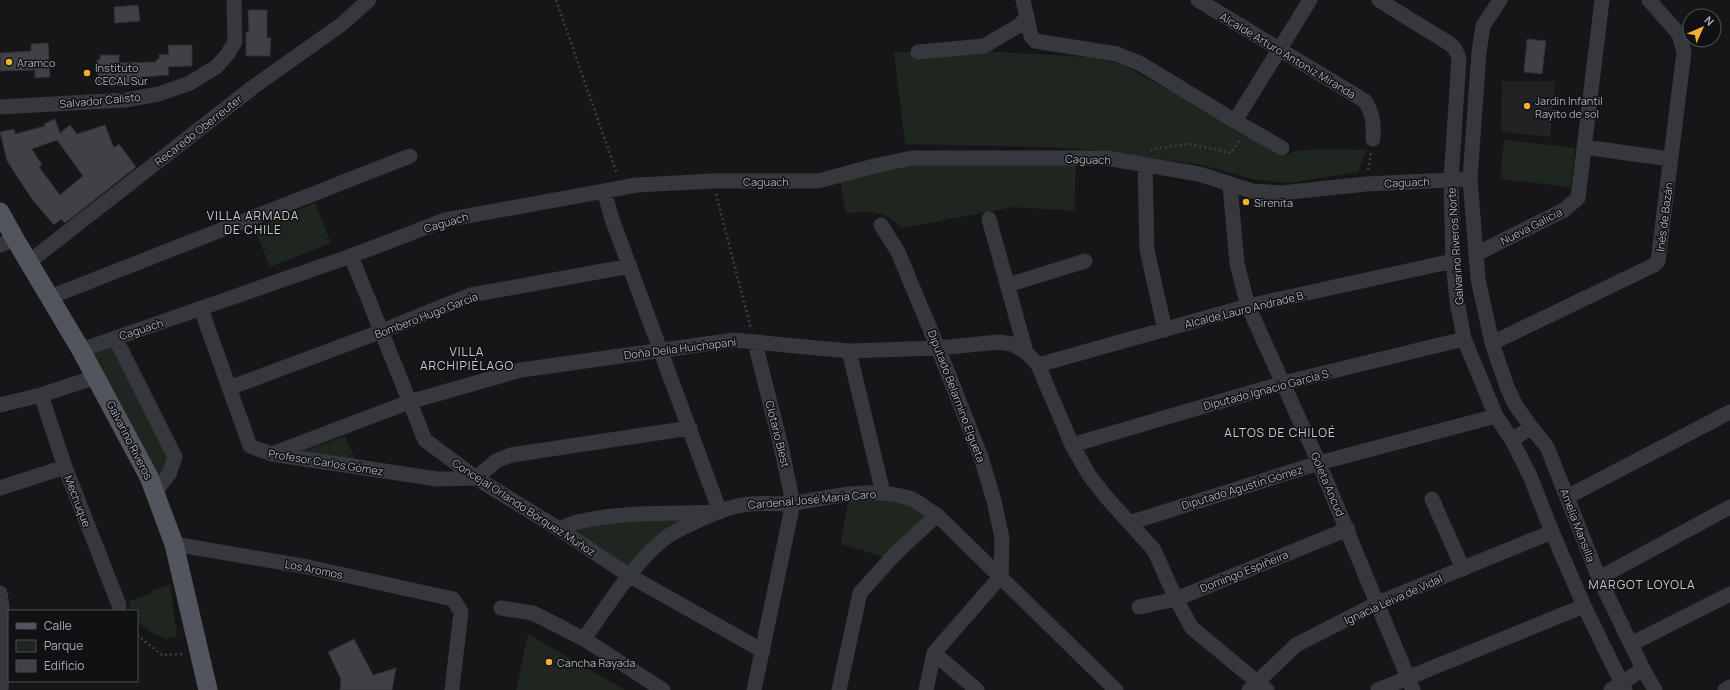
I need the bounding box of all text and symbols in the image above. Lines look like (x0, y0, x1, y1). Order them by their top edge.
street label: Alcalde Arturo Antoniz Miranda (1217, 8, 1359, 102)
north arrow (1682, 8, 1722, 48)
text: N (1701, 12, 1718, 29)
place label: Aramco (17, 55, 56, 70)
marker: Aramco (4, 57, 14, 67)
place label: Instituto CECAL Sur (95, 60, 148, 88)
marker: Instituto CECAL Sur (82, 68, 92, 78)
street label: Salvador Calisto (59, 89, 142, 111)
street label: Recaredo Oberreuter (151, 91, 245, 169)
place label: Jardin Infantil Rayito de sol (1535, 93, 1603, 121)
marker: Jardin Infantil Rayito de sol (1522, 101, 1532, 111)
street label: Caguach (1065, 151, 1111, 167)
street label: Caguach (1384, 173, 1430, 191)
street label: Caguach (743, 174, 789, 189)
street label: Inés de Bazán (1652, 182, 1676, 252)
street label: Galvarino Riveros Norte (1443, 186, 1467, 305)
place label: Sirenita (1254, 195, 1293, 210)
marker: Sirenita (1241, 197, 1251, 207)
street label: Nueva Galicia (1498, 204, 1564, 248)
district label: VILLA ARMADA DE CHILE (207, 207, 299, 238)
street label: Caguach (422, 208, 470, 236)
street label: Alcalde Lauro Andrade B. (1183, 287, 1307, 331)
street label: Bombero Hugo García (372, 288, 480, 342)
street label: Caguach (117, 315, 165, 343)
street label: Diputado Belarmino Elgueta (925, 328, 989, 464)
street label: Doña Delia Huichapani (623, 334, 737, 362)
district label: VILLA ARCHIPIÉLAGO (420, 343, 514, 374)
street label: Diputado Ignacio García S. (1202, 365, 1332, 413)
street label: Galvarino Riveros (104, 398, 157, 482)
street label: Clotario Blest (762, 399, 794, 469)
district label: ALTOS DE CHILOÉ (1224, 424, 1336, 441)
street label: Profesor Carlos Gómez (267, 445, 385, 479)
street label: Goleta Ancud (1308, 449, 1348, 519)
street label: Concejal Orlando Bórquez Muñoz (449, 455, 599, 559)
street label: Diputado Agustín Gómez (1180, 461, 1305, 513)
street label: Mechuque (61, 473, 95, 530)
street label: Cardenal José María Caro (747, 486, 877, 512)
street label: Amelia Mansilla (1557, 486, 1599, 564)
street label: Domingo Espiñeira (1198, 546, 1290, 596)
street label: Los Aromos (284, 556, 345, 582)
street label: Ignacia Leiva de Vidal (1342, 571, 1444, 627)
district label: MARGOT LOYOLA (1588, 576, 1696, 593)
legend (8, 610, 138, 682)
text: Calle (44, 617, 72, 634)
text: Parque (44, 637, 83, 654)
place label: Cancha Rayada (557, 655, 635, 670)
text: Edificio (44, 657, 84, 674)
marker: Cancha Rayada (544, 657, 554, 667)

